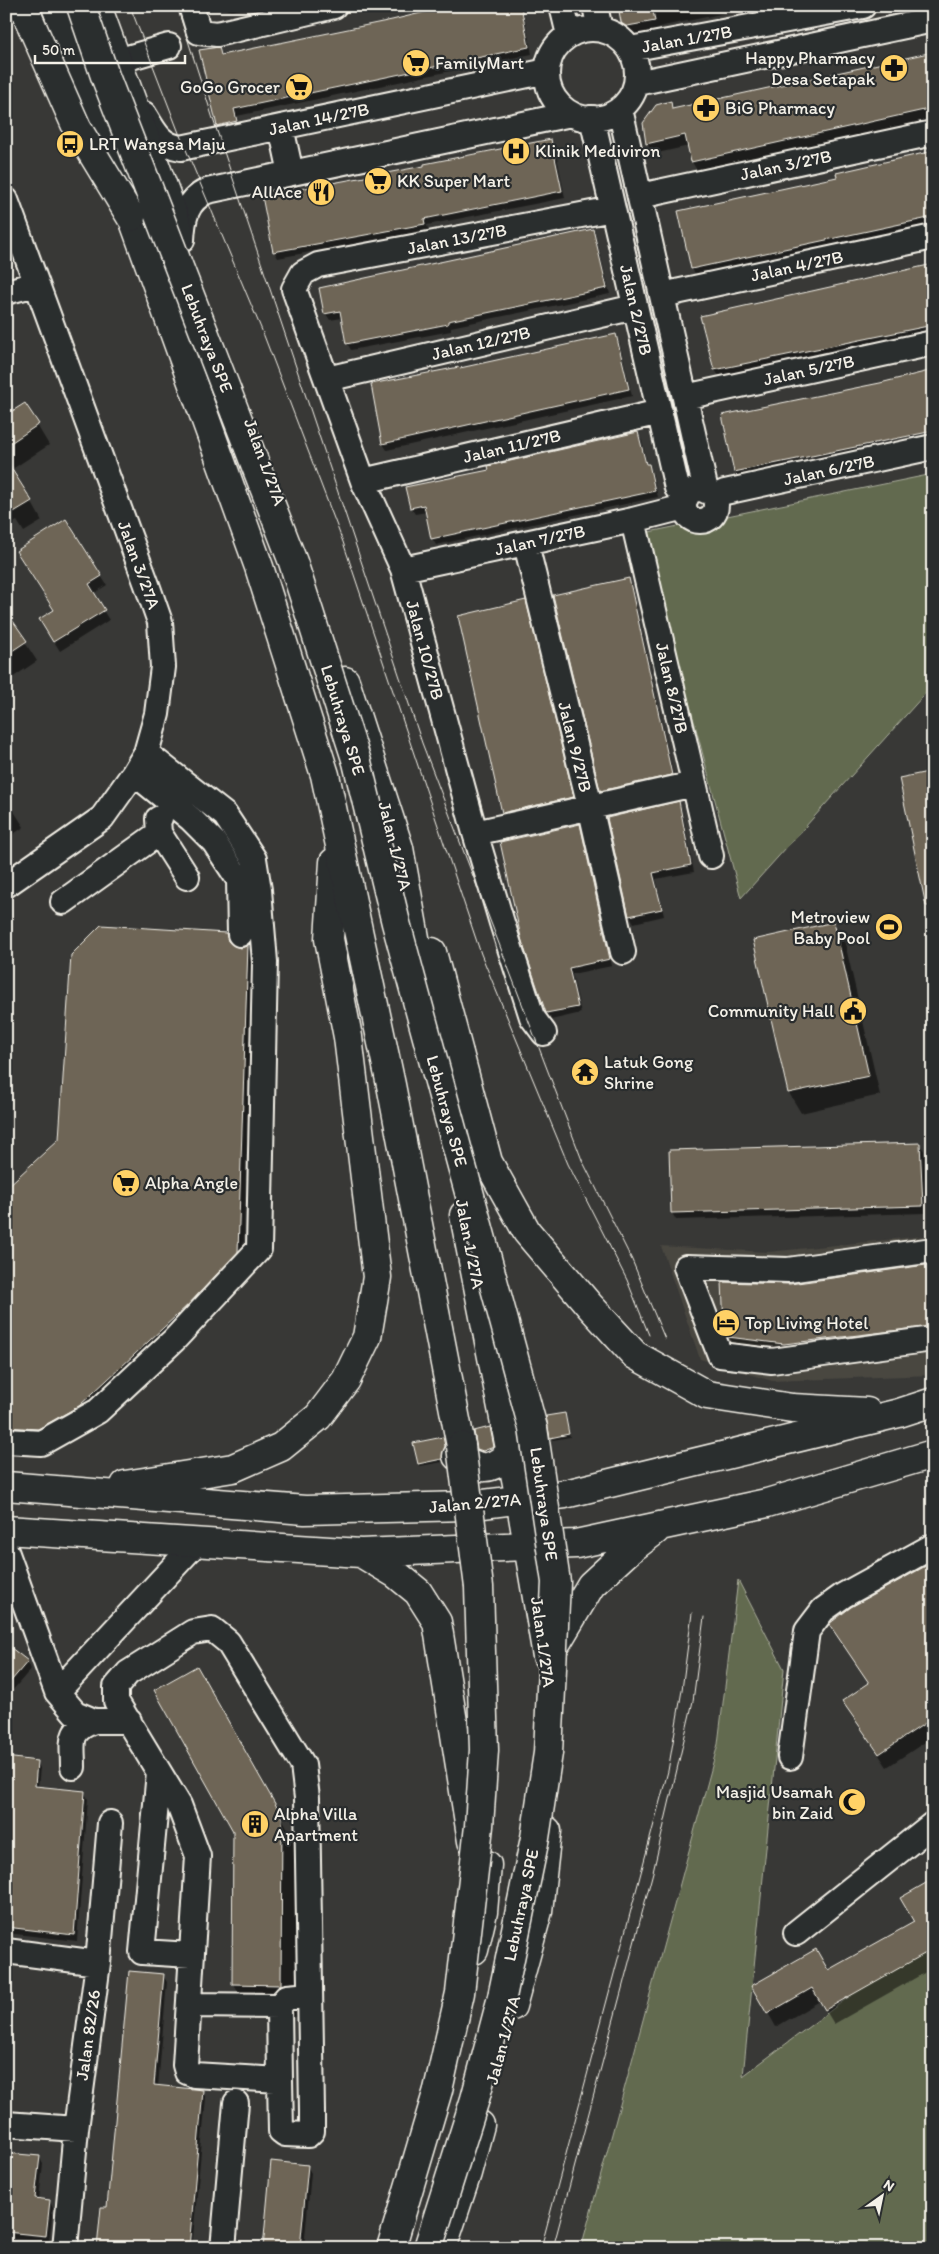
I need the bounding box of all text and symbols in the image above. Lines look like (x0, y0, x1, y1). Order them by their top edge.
street label: Jalan 1/27B (640, 20, 734, 58)
scale bar (35, 32, 185, 64)
text: 50 m (42, 41, 75, 59)
place label: Happy Pharmacy Desa Setapak (745, 47, 876, 90)
supermarket icon: FamilyMart (401, 48, 431, 78)
place label: FamilyMart (435, 52, 524, 74)
pharmacy icon: Happy Pharmacy Desa Setapak (879, 53, 909, 83)
supermarket icon: GoGo Grocer (284, 72, 314, 102)
place label: GoGo Grocer (180, 76, 281, 98)
pharmacy icon: BiG Pharmacy (691, 93, 721, 123)
place label: BiG Pharmacy (725, 97, 836, 119)
street label: Jalan 14/27B (267, 98, 371, 140)
bus stop icon: LRT Wangsa Maju (55, 129, 85, 159)
place label: LRT Wangsa Maju (89, 133, 226, 155)
hospital icon: Klinik Mediviron (501, 136, 531, 166)
place label: Klinik Mediviron (535, 140, 661, 162)
street label: Jalan 3/27B (738, 145, 834, 185)
supermarket icon: KK Super Mart (363, 166, 393, 196)
place label: KK Super Mart (397, 170, 510, 192)
restaurant icon: AllAce (306, 177, 336, 207)
place label: AllAce (252, 181, 302, 203)
street label: Jalan 13/27B (405, 219, 509, 259)
street label: Jalan 4/27B (749, 245, 845, 287)
street label: Jalan 2/27B (615, 262, 657, 358)
street label: Lebuhraya SPE (176, 281, 238, 396)
street label: Jalan 12/27B (429, 321, 533, 365)
street label: Jalan 5/27B (762, 350, 856, 390)
street label: Jalan 1/27A (239, 415, 291, 509)
street label: Jalan 11/27B (461, 424, 563, 468)
street label: Jalan 6/27B (781, 450, 877, 490)
street label: Jalan 3/27A (113, 518, 165, 613)
street label: Jalan 7/27B (493, 520, 587, 560)
street label: Jalan 10/27B (401, 598, 449, 702)
street label: Jalan 8/27B (651, 640, 693, 736)
street label: Lebuhraya SPE (316, 662, 370, 778)
street label: Jalan 9/27B (553, 700, 597, 794)
street label: Jalan 1/27A (373, 799, 417, 893)
place label: Metroview Baby Pool (791, 906, 870, 949)
sports icon: Metroview Baby Pool (874, 912, 904, 942)
public building icon: Community Hall (838, 996, 868, 1026)
place label: Community Hall (708, 1000, 834, 1022)
place label: Latuk Gong Shrine (604, 1051, 694, 1094)
street label: Lebuhraya SPE (422, 1053, 472, 1169)
temple icon: Latuk Gong Shrine (570, 1057, 600, 1087)
supermarket icon: Alpha Angle (111, 1168, 141, 1198)
place label: Alpha Angle (145, 1172, 238, 1194)
street label: Jalan 1/27A (450, 1197, 490, 1291)
hotel icon: Top Living Hotel (711, 1308, 741, 1338)
place label: Top Living Hotel (745, 1312, 868, 1334)
street label: Lebuhraya SPE (525, 1446, 563, 1562)
street label: Jalan 2/27A (428, 1488, 522, 1518)
street label: Jalan 1/27A (526, 1595, 560, 1689)
place label: Masjid Usamah bin Zaid (716, 1781, 833, 1824)
mosque icon: Masjid Usamah bin Zaid (837, 1787, 867, 1817)
place label: Alpha Villa Apartment (274, 1803, 358, 1846)
building icon: Alpha Villa Apartment (240, 1809, 270, 1839)
street label: Lebuhraya SPE (498, 1847, 544, 1963)
street label: Jalan 82/26 (71, 1988, 105, 2082)
street label: Jalan 1/27A (481, 1993, 526, 2087)
north arrow (856, 2172, 906, 2222)
text: N (880, 2176, 897, 2195)

